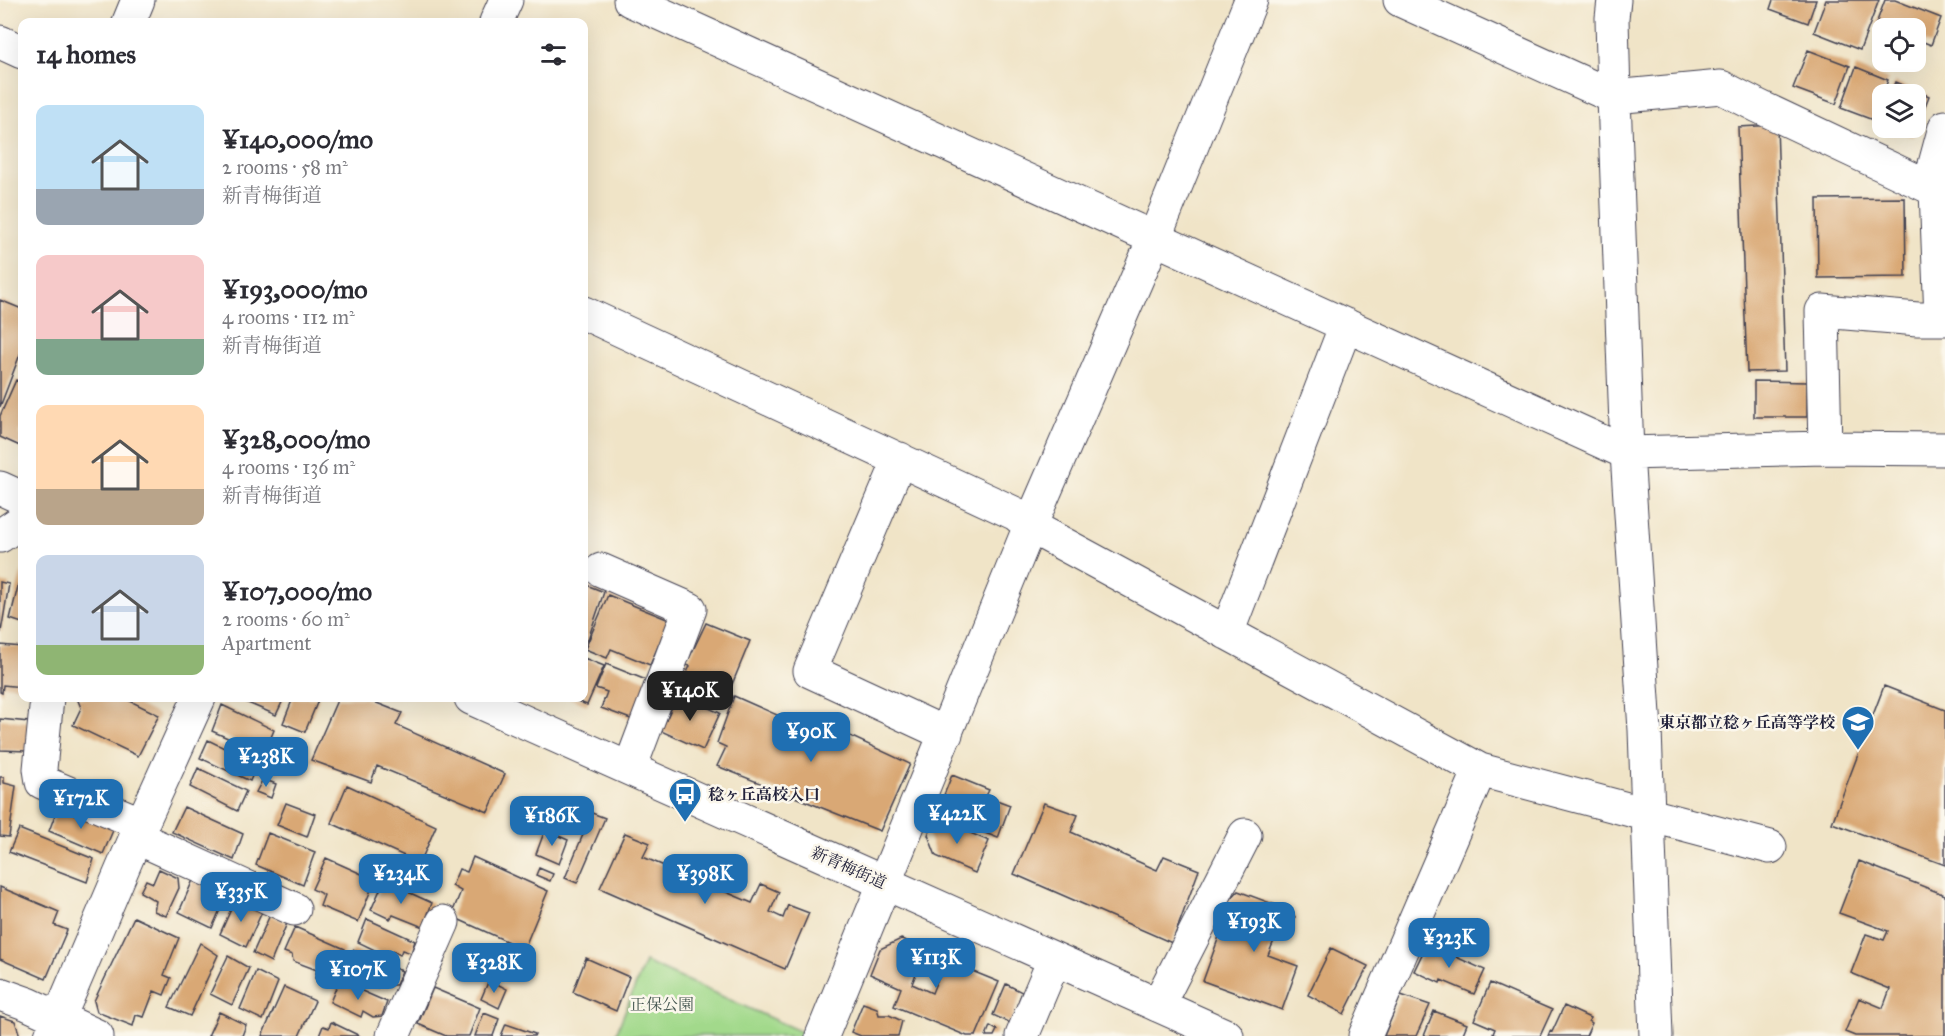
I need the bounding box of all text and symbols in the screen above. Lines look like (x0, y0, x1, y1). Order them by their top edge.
map controls (1872, 18, 1926, 138)
button: locate (1872, 18, 1926, 72)
text: 14 homes (36, 38, 136, 70)
icon: filters (537, 38, 570, 71)
button: layers (1872, 84, 1926, 138)
text: ¥140,000/mo (222, 123, 373, 155)
icon: home (84, 129, 156, 201)
text: 2 rooms · 58 m² (222, 155, 348, 179)
text: 新青梅街道 (222, 183, 322, 207)
text: ¥193,000/mo (222, 273, 368, 305)
icon: home (84, 279, 156, 351)
text: 4 rooms · 112 m² (222, 305, 355, 329)
text: 新青梅街道 (222, 333, 322, 357)
text: ¥328,000/mo (222, 423, 370, 455)
icon: home (84, 429, 156, 501)
text: 4 rooms · 136 m² (222, 455, 355, 479)
text: 新青梅街道 (222, 483, 322, 507)
text: ¥107,000/mo (222, 575, 372, 607)
icon: home (84, 579, 156, 651)
text: 2 rooms · 60 m² (222, 607, 350, 631)
text: Apartment (222, 631, 311, 655)
pin: ¥140K (648, 671, 732, 722)
text: ¥140K (661, 678, 719, 702)
school or university icon: 東京都立稔ヶ丘高等学校 (1840, 704, 1876, 751)
pin: ¥90K (775, 712, 847, 763)
place label: 東京都立稔ヶ丘高等学校 (1659, 713, 1836, 732)
text: ¥90K (786, 719, 836, 743)
pin: ¥238K (224, 737, 308, 788)
text: ¥238K (238, 744, 294, 768)
bus stop icon: 稔ヶ丘高校入口 (667, 776, 703, 823)
pin: ¥172K (39, 779, 123, 830)
place label: 稔ヶ丘高校入口 (708, 785, 820, 804)
text: ¥172K (53, 786, 109, 810)
pin: ¥422K (915, 794, 999, 845)
pin: ¥186K (510, 796, 594, 847)
text: ¥422K (928, 801, 986, 825)
text: ¥186K (524, 803, 580, 827)
street label: 新青梅街道 (808, 843, 889, 892)
pin: ¥234K (359, 854, 443, 905)
pin: ¥398K (663, 854, 747, 905)
text: ¥234K (373, 861, 429, 885)
text: ¥398K (677, 861, 733, 885)
pin: ¥335K (199, 872, 283, 923)
text: ¥335K (215, 879, 267, 903)
pin: ¥193K (1212, 902, 1296, 953)
text: ¥193K (1227, 909, 1281, 933)
pin: ¥323K (1407, 918, 1491, 969)
text: ¥323K (1422, 925, 1476, 949)
pin: ¥113K (894, 938, 978, 989)
pin: ¥328K (452, 943, 536, 994)
text: ¥113K (910, 945, 962, 969)
pin: ¥107K (316, 950, 400, 1001)
text: ¥328K (466, 950, 522, 974)
text: ¥107K (329, 957, 387, 981)
park label: 正保公園 (630, 995, 694, 1014)

